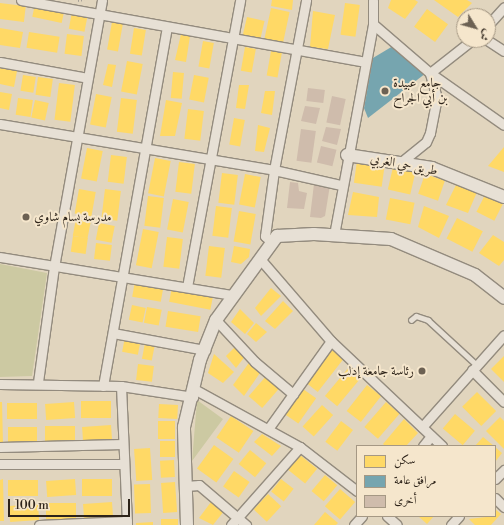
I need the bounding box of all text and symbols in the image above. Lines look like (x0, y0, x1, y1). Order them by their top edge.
north arrow (456, 8, 496, 48)
text: ش (476, 26, 494, 43)
place label: جامع عبيدة بن أبي الجراح (393, 76, 448, 107)
marker: جامع عبيدة بن أبي الجراح (380, 86, 390, 96)
street label: طريق حي الغربي (369, 151, 439, 179)
place label: مدرسة بسام شاوي (34, 209, 112, 225)
marker: مدرسة بسام شاوي (21, 212, 31, 222)
place label: رئاسة جامعة إدلب (338, 363, 414, 379)
marker: رئاسة جامعة إدلب (417, 366, 427, 376)
legend (356, 445, 496, 517)
text: سكن (394, 453, 415, 468)
text: مرافق عامة (394, 473, 436, 488)
scale bar (10, 491, 132, 517)
text: أخرى (394, 493, 417, 508)
text: 100 m (15, 498, 49, 513)

